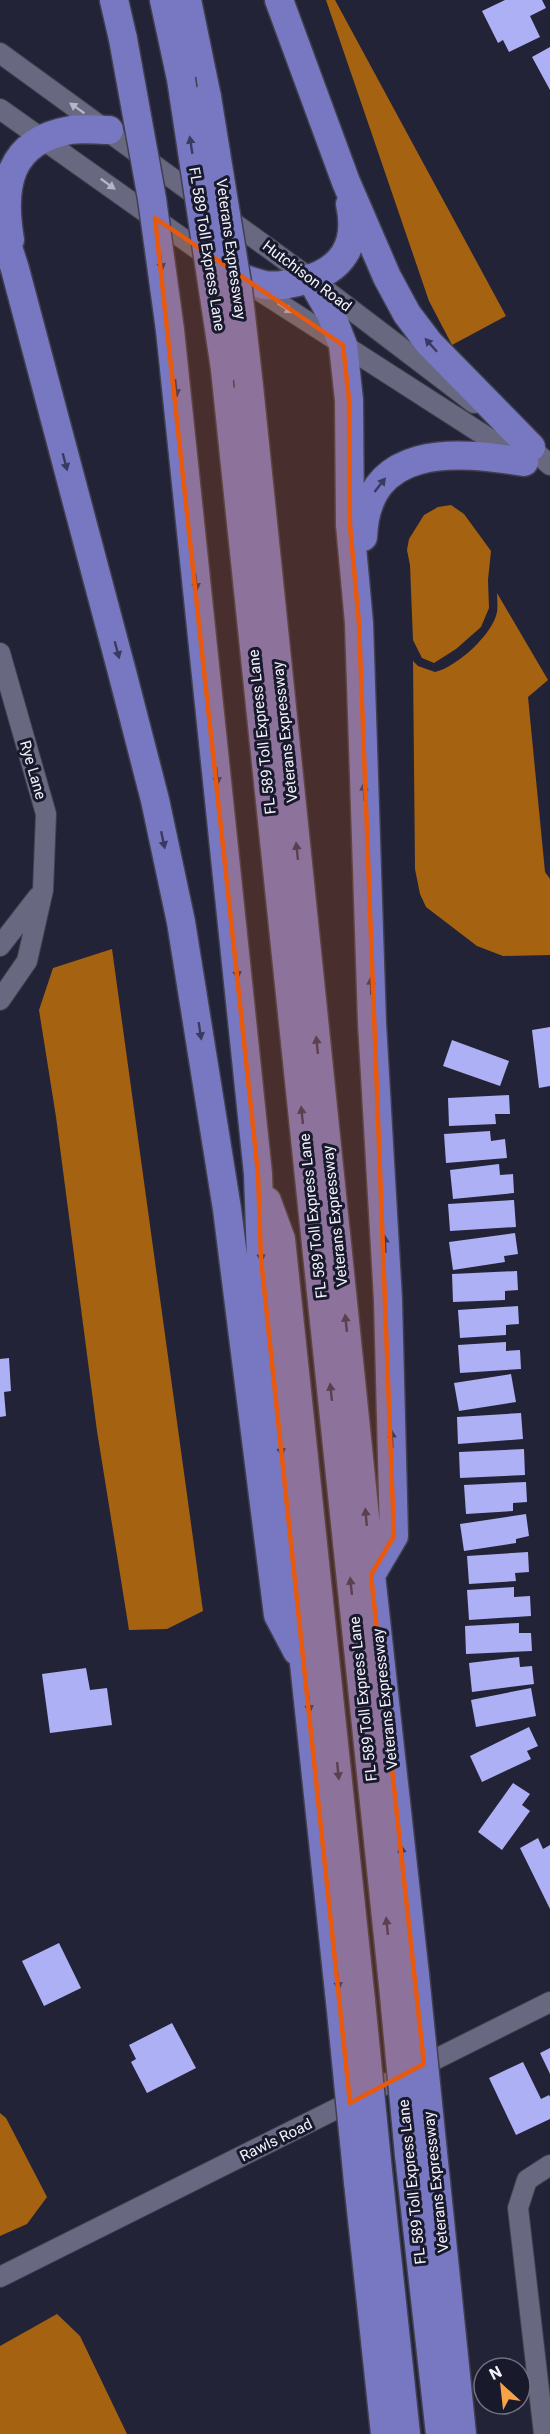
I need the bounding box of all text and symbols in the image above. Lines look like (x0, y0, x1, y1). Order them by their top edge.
one-way arrow (70, 102, 86, 114)
one-way arrow (186, 135, 195, 154)
street label: FL 589 Toll Express Lane (185, 166, 229, 332)
street label: Veterans Expressway (212, 177, 250, 321)
one-way arrow (99, 178, 115, 190)
street label: Hutchison Road (259, 237, 355, 315)
one-way arrow (156, 253, 165, 272)
one-way arrow (277, 302, 293, 313)
one-way arrow (425, 338, 438, 353)
one-way arrow (171, 379, 181, 398)
one-way arrow (61, 453, 71, 471)
one-way arrow (373, 477, 386, 493)
one-way arrow (192, 573, 201, 592)
one-way arrow (112, 641, 122, 660)
street label: FL 589 Toll Express Lane (244, 649, 280, 815)
street label: Veterans Expressway (269, 660, 301, 804)
street label: Rye Lane (16, 738, 50, 802)
one-way arrow (212, 767, 222, 786)
one-way arrow (360, 782, 369, 801)
one-way arrow (159, 831, 168, 850)
one-way arrow (292, 842, 302, 861)
one-way arrow (232, 961, 242, 980)
one-way arrow (366, 977, 375, 996)
one-way arrow (196, 1022, 205, 1041)
one-way arrow (312, 1036, 322, 1055)
one-way arrow (297, 1105, 307, 1124)
street label: FL 589 Toll Express Lane (295, 1133, 331, 1299)
street label: Veterans Expressway (319, 1144, 351, 1288)
one-way arrow (380, 1235, 389, 1254)
one-way arrow (256, 1244, 265, 1263)
one-way arrow (341, 1313, 351, 1332)
one-way arrow (326, 1383, 336, 1402)
one-way arrow (387, 1429, 396, 1448)
one-way arrow (276, 1438, 286, 1457)
one-way arrow (361, 1507, 371, 1526)
one-way arrow (347, 1577, 356, 1596)
street label: FL 589 Toll Express Lane (345, 1616, 381, 1782)
street label: Veterans Expressway (369, 1627, 401, 1771)
one-way arrow (304, 1694, 314, 1713)
one-way arrow (333, 1762, 342, 1781)
one-way arrow (397, 1845, 407, 1864)
one-way arrow (382, 1917, 392, 1936)
one-way arrow (333, 1972, 343, 1991)
street label: FL 589 Toll Express Lane (394, 2099, 430, 2265)
street label: Veterans Expressway (420, 2110, 452, 2254)
street label: Rawls Road (237, 2115, 315, 2165)
north arrow (472, 2356, 532, 2416)
text: N (486, 2362, 505, 2384)

